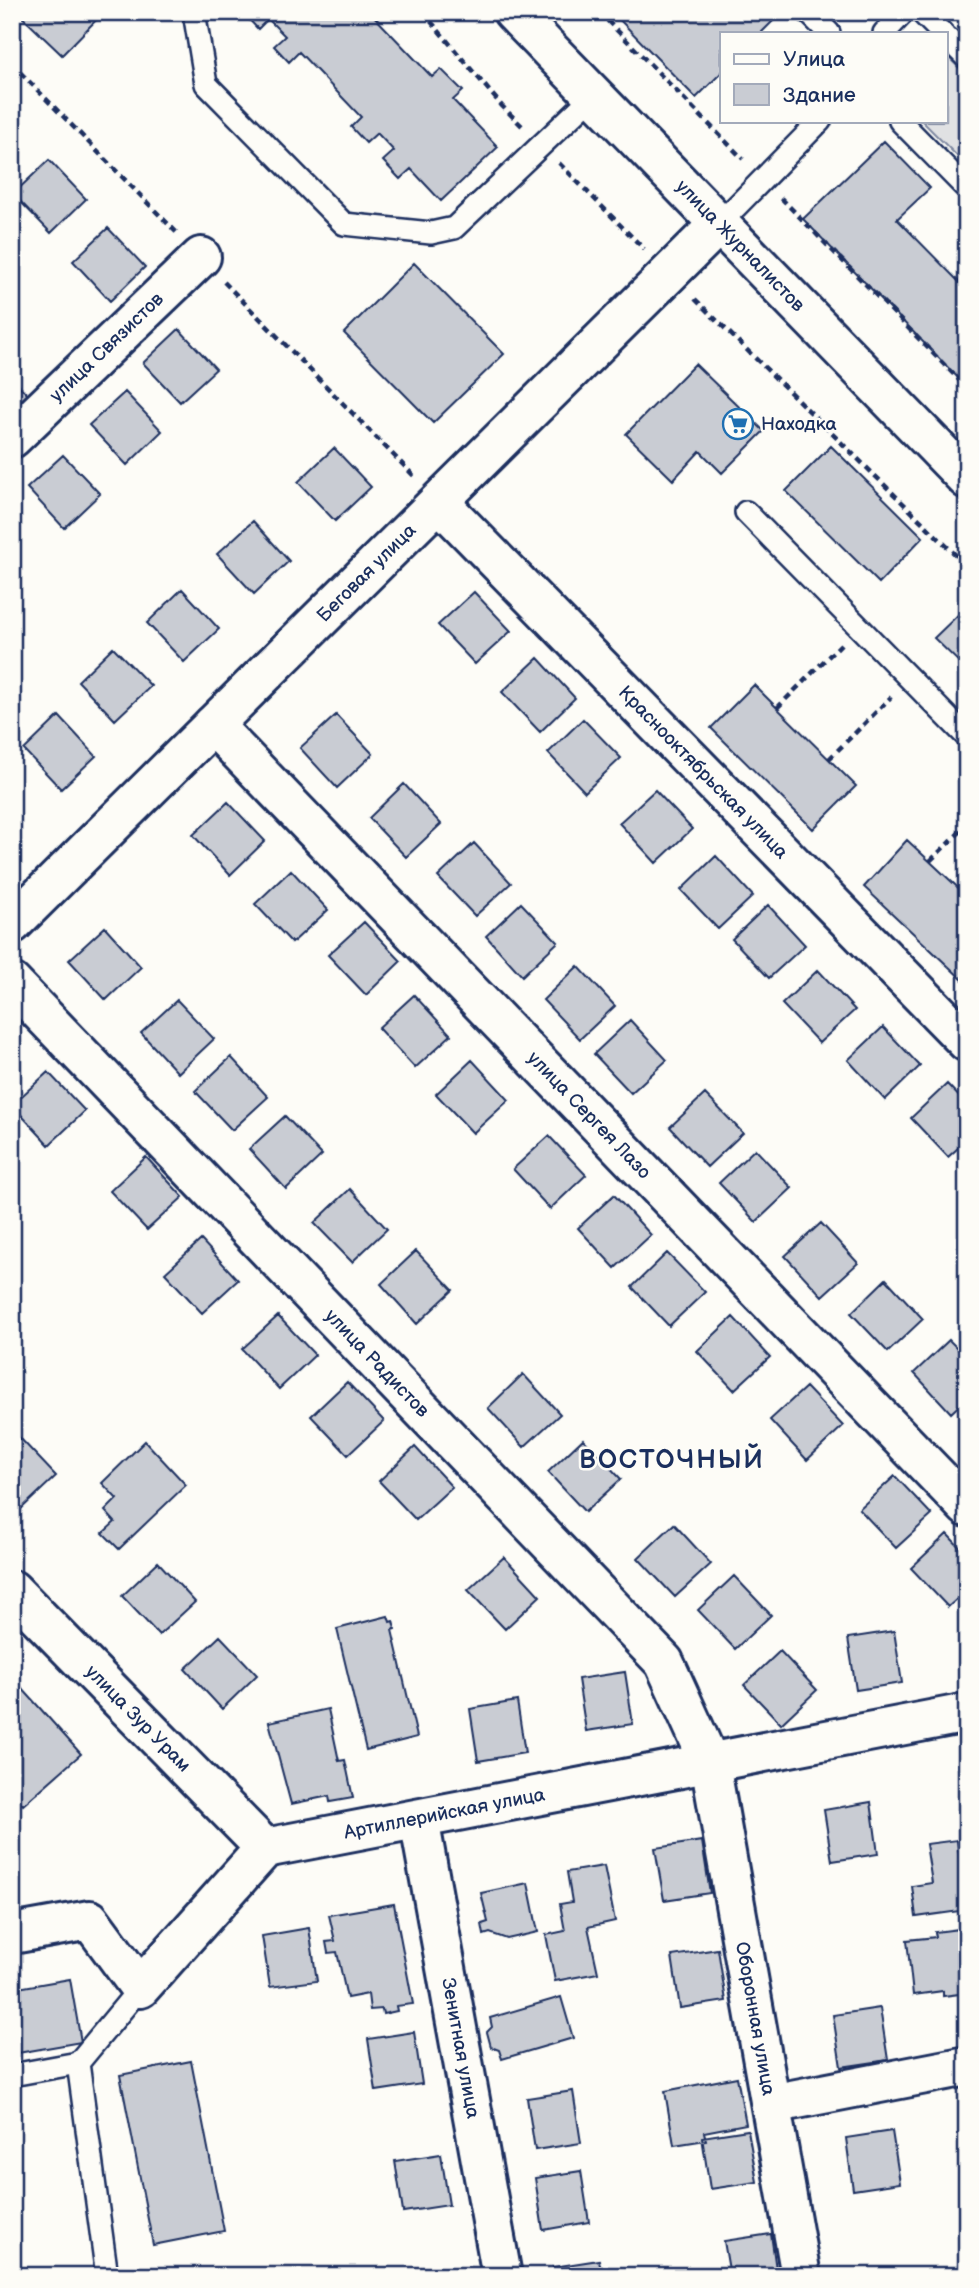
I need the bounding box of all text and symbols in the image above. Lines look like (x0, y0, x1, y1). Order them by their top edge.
legend (720, 32, 948, 122)
text: Улица (783, 47, 846, 72)
text: Здание (783, 83, 856, 108)
street label: улица Журналистов (671, 175, 810, 317)
street label: улица Связистов (45, 288, 168, 407)
supermarket icon: Находка (721, 407, 755, 441)
place label: Находка (761, 413, 837, 436)
street label: Беговая улица (312, 519, 421, 627)
street label: Краснооктябрьская улица (614, 681, 793, 864)
street label: улица Сергея Лазо (523, 1047, 656, 1184)
street label: улица Радистов (320, 1304, 434, 1422)
district label: ВОСТОЧНЫЙ (579, 1443, 765, 1476)
street label: улица Зур Урам (81, 1660, 195, 1777)
street label: Артиллерийская улица (341, 1783, 547, 1844)
street label: Оборонная улица (730, 1940, 780, 2097)
street label: Зенитная улица (437, 1976, 485, 2120)

